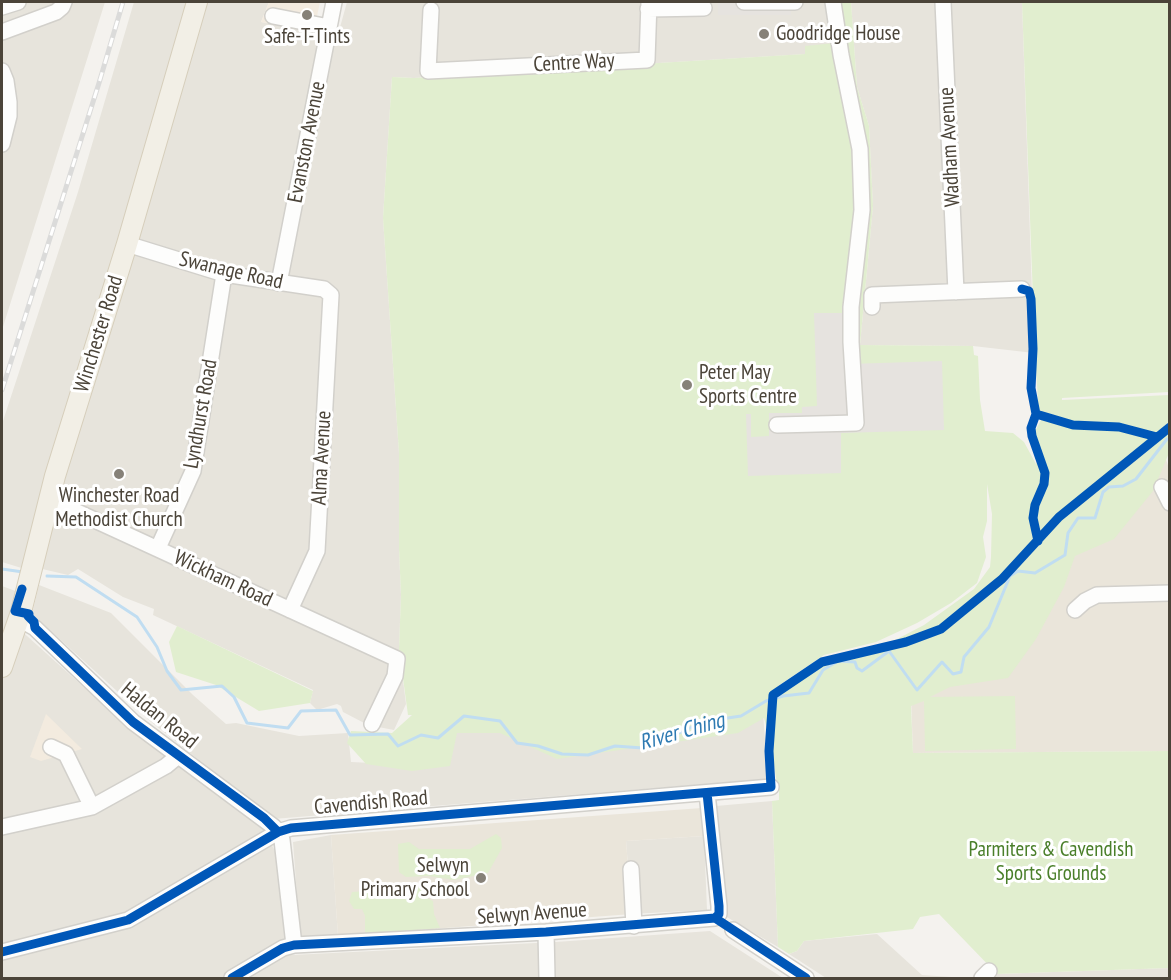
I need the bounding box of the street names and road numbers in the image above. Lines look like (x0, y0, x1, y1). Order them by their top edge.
street label: Centre Way (533, 48, 615, 78)
street label: Evanston Avenue (283, 79, 331, 205)
street label: Wadham Avenue (934, 87, 966, 207)
street label: Swanage Road (177, 247, 285, 295)
street label: Winchester Road (69, 273, 129, 395)
street label: Lyndhurst Road (179, 357, 223, 471)
street label: Alma Avenue (307, 410, 337, 506)
street label: Wickham Road (170, 545, 276, 613)
street label: Haldan Road (116, 677, 202, 755)
street label: Cavendish Road (313, 785, 429, 821)
street label: Selwyn Avenue (476, 898, 588, 930)

